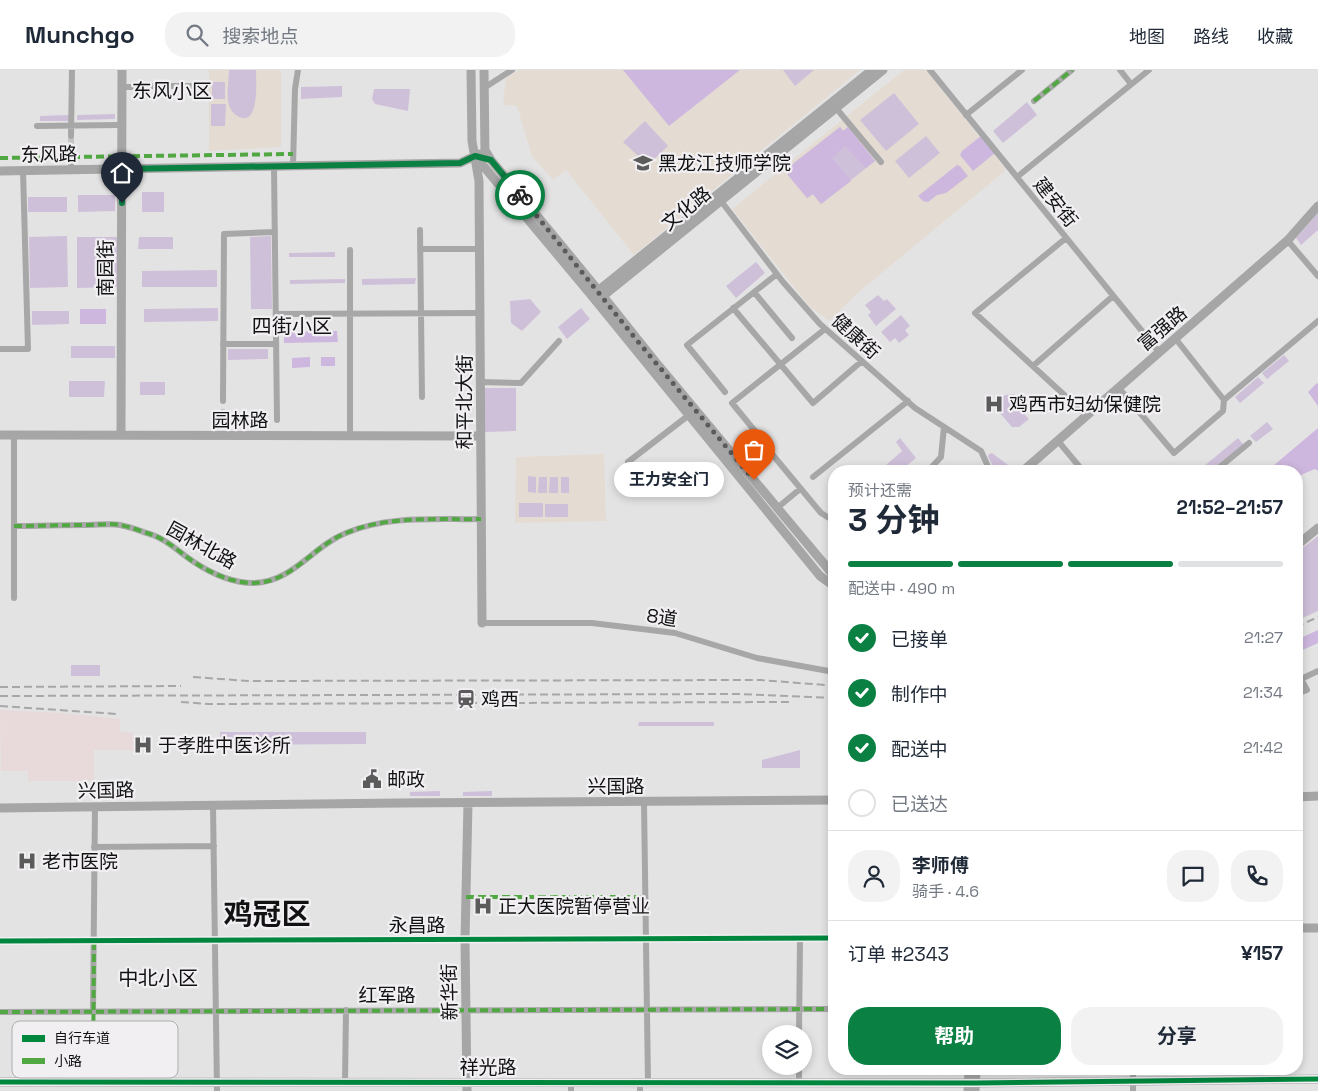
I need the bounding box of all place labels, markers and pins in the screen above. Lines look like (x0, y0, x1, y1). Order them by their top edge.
place label: 黑龙江技师学院 (658, 151, 791, 176)
pin (101, 152, 143, 203)
school or university icon: 黑龙江技师学院 (632, 152, 654, 174)
place label: 鸡西市妇幼保健院 (1009, 392, 1161, 417)
hospital icon: 鸡西市妇幼保健院 (983, 393, 1005, 415)
pin (733, 429, 775, 480)
callout: 王力安全门 (614, 462, 724, 498)
place label: 鸡西 (481, 687, 519, 712)
station icon: 鸡西 (455, 688, 477, 710)
place label: 于孝胜中医诊所 (158, 733, 291, 758)
hospital icon: 于孝胜中医诊所 (132, 734, 154, 756)
place label: 邮政 (387, 767, 425, 792)
public building icon: 邮政 (361, 768, 383, 790)
place label: 老市医院 (42, 849, 118, 874)
hospital icon: 老市医院 (16, 850, 38, 872)
place label: 正大医院暂停营业 (498, 894, 650, 919)
hospital icon: 正大医院暂停营业 (472, 895, 494, 917)

